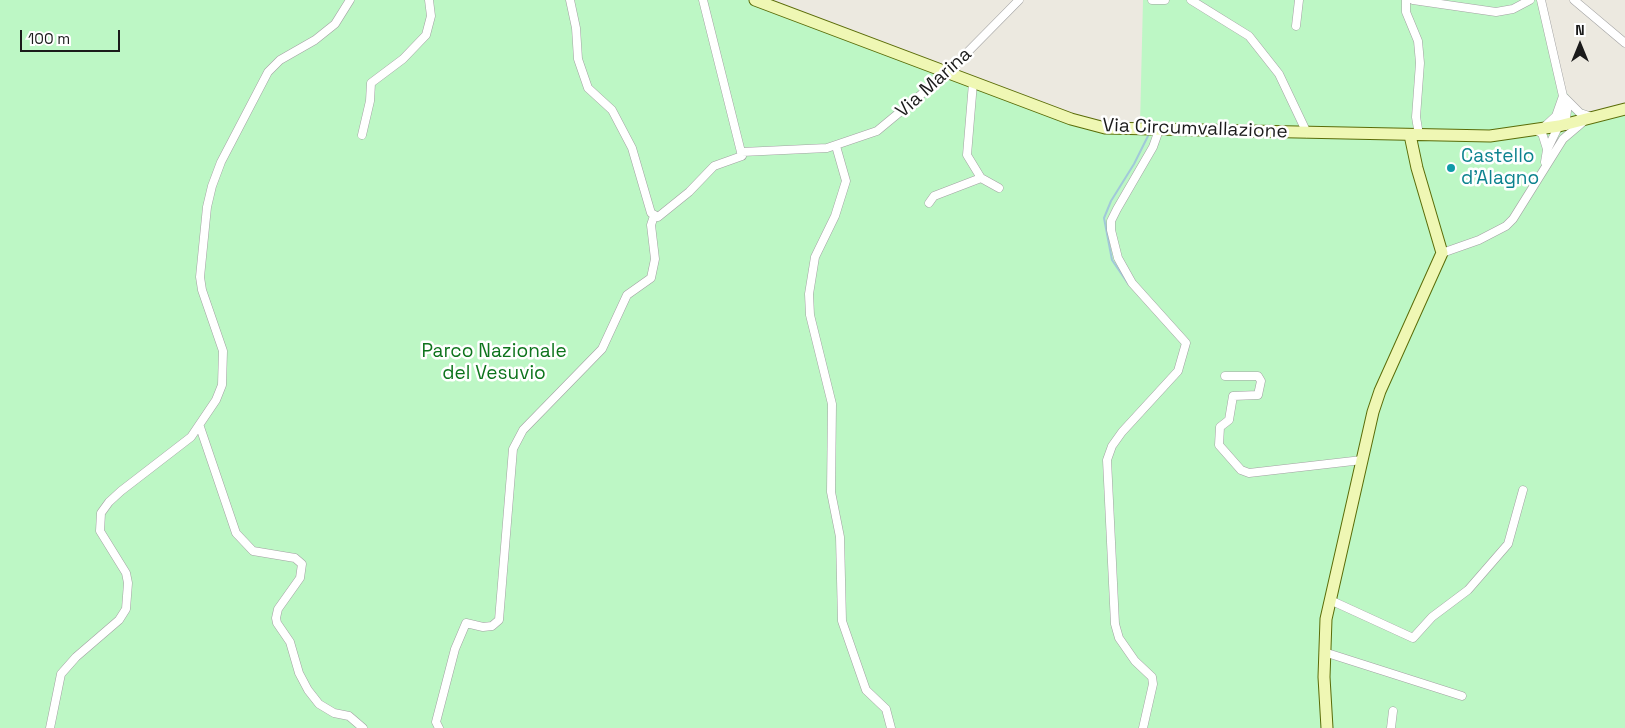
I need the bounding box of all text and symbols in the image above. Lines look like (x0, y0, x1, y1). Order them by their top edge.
scale bar (22, 20, 122, 52)
north arrow (1555, 20, 1605, 70)
text: N (1575, 21, 1585, 39)
text: 100 m (28, 29, 70, 48)
street label: Via Marina (891, 43, 977, 123)
street label: Via Circumvallazione (1102, 114, 1288, 144)
place label: Castello d'Alagno (1461, 146, 1539, 190)
marker: Castello d'Alagno (1445, 162, 1457, 174)
park label: Parco Nazionale del Vesuvio (421, 341, 567, 385)

